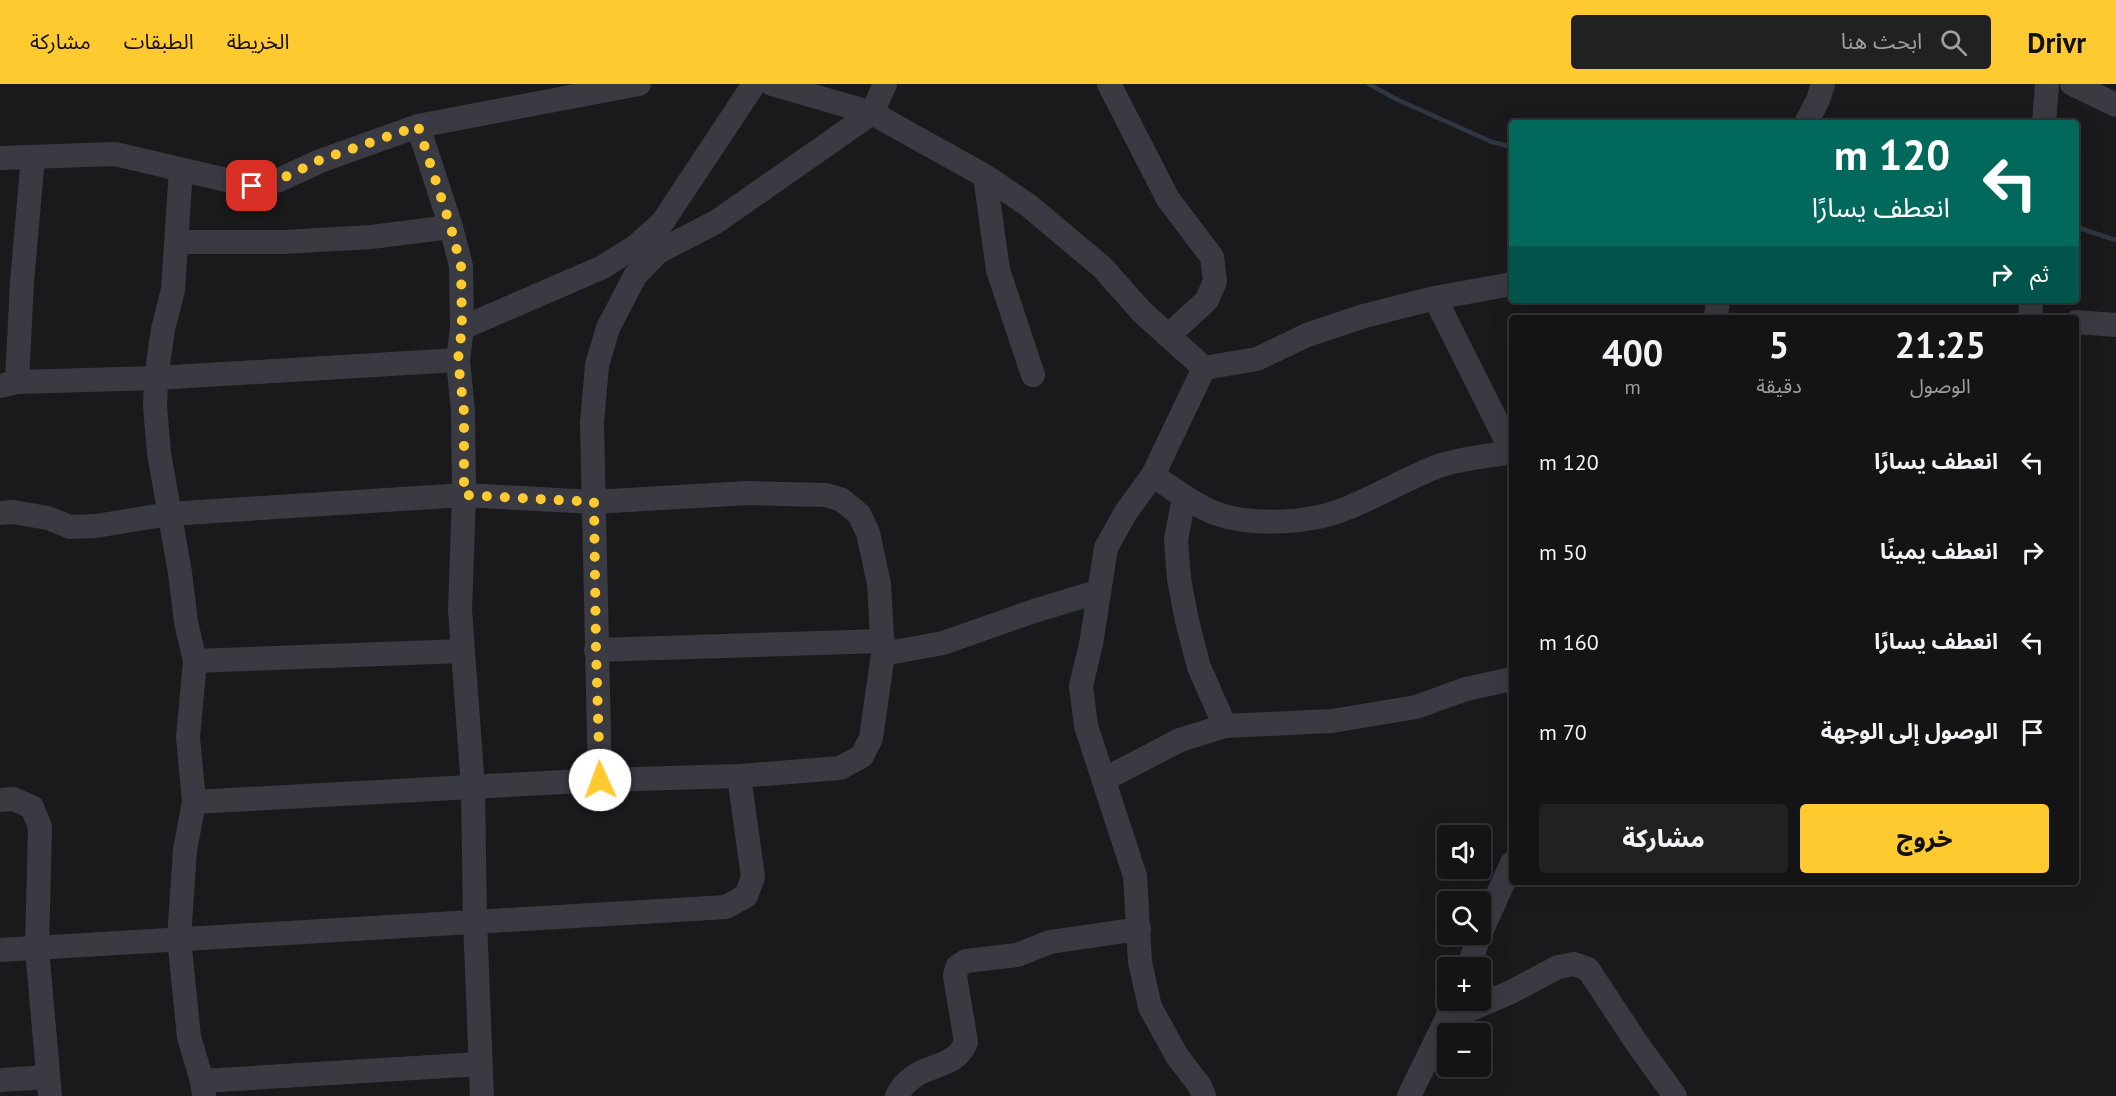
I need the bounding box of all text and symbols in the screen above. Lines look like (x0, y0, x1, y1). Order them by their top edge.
search box (1571, 15, 1991, 69)
text: Drivr (2027, 24, 2086, 61)
icon: search (1937, 26, 1970, 59)
text: ابحث هنا (1841, 27, 1922, 55)
text: مشاركة (30, 28, 91, 55)
text: الطبقات (124, 28, 194, 55)
text: الخريطة (227, 28, 290, 55)
text: 120 m (1834, 127, 1950, 182)
icon: left (1971, 144, 2049, 222)
pin (226, 160, 277, 211)
icon: arrive (235, 169, 268, 202)
text: انعطف يسارًا (1812, 190, 1950, 224)
icon: right (1985, 258, 2018, 291)
text: ثم (2030, 260, 2049, 288)
text: 5 (1769, 321, 1789, 368)
text: 21:25 (1895, 321, 1986, 368)
text: 400 (1602, 329, 1663, 376)
text: دقيقة (1756, 373, 1802, 399)
text: الوصول (1910, 373, 1971, 399)
text: m (1624, 374, 1641, 400)
icon: left (2016, 446, 2049, 479)
text: انعطف يسارًا (1874, 447, 1998, 475)
text: 120 m (1539, 448, 1599, 476)
icon: right (2016, 536, 2049, 569)
text: انعطف يمينًا (1880, 537, 1998, 565)
text: 50 m (1539, 538, 1587, 566)
icon: left (2016, 626, 2049, 659)
text: انعطف يسارًا (1874, 627, 1998, 655)
text: 160 m (1539, 628, 1599, 656)
icon: arrive (2016, 716, 2049, 749)
text: الوصول إلى الوجهة (1821, 717, 1998, 745)
text: 70 m (1539, 718, 1587, 746)
position arrow (568, 748, 632, 812)
button: مشاركة (1539, 804, 1788, 873)
button: خروج (1800, 804, 2049, 873)
map controls (1437, 825, 1491, 1077)
button: sound (1437, 825, 1491, 879)
button: search (1437, 891, 1491, 945)
button: + (1437, 957, 1491, 1011)
button: − (1437, 1023, 1491, 1077)

